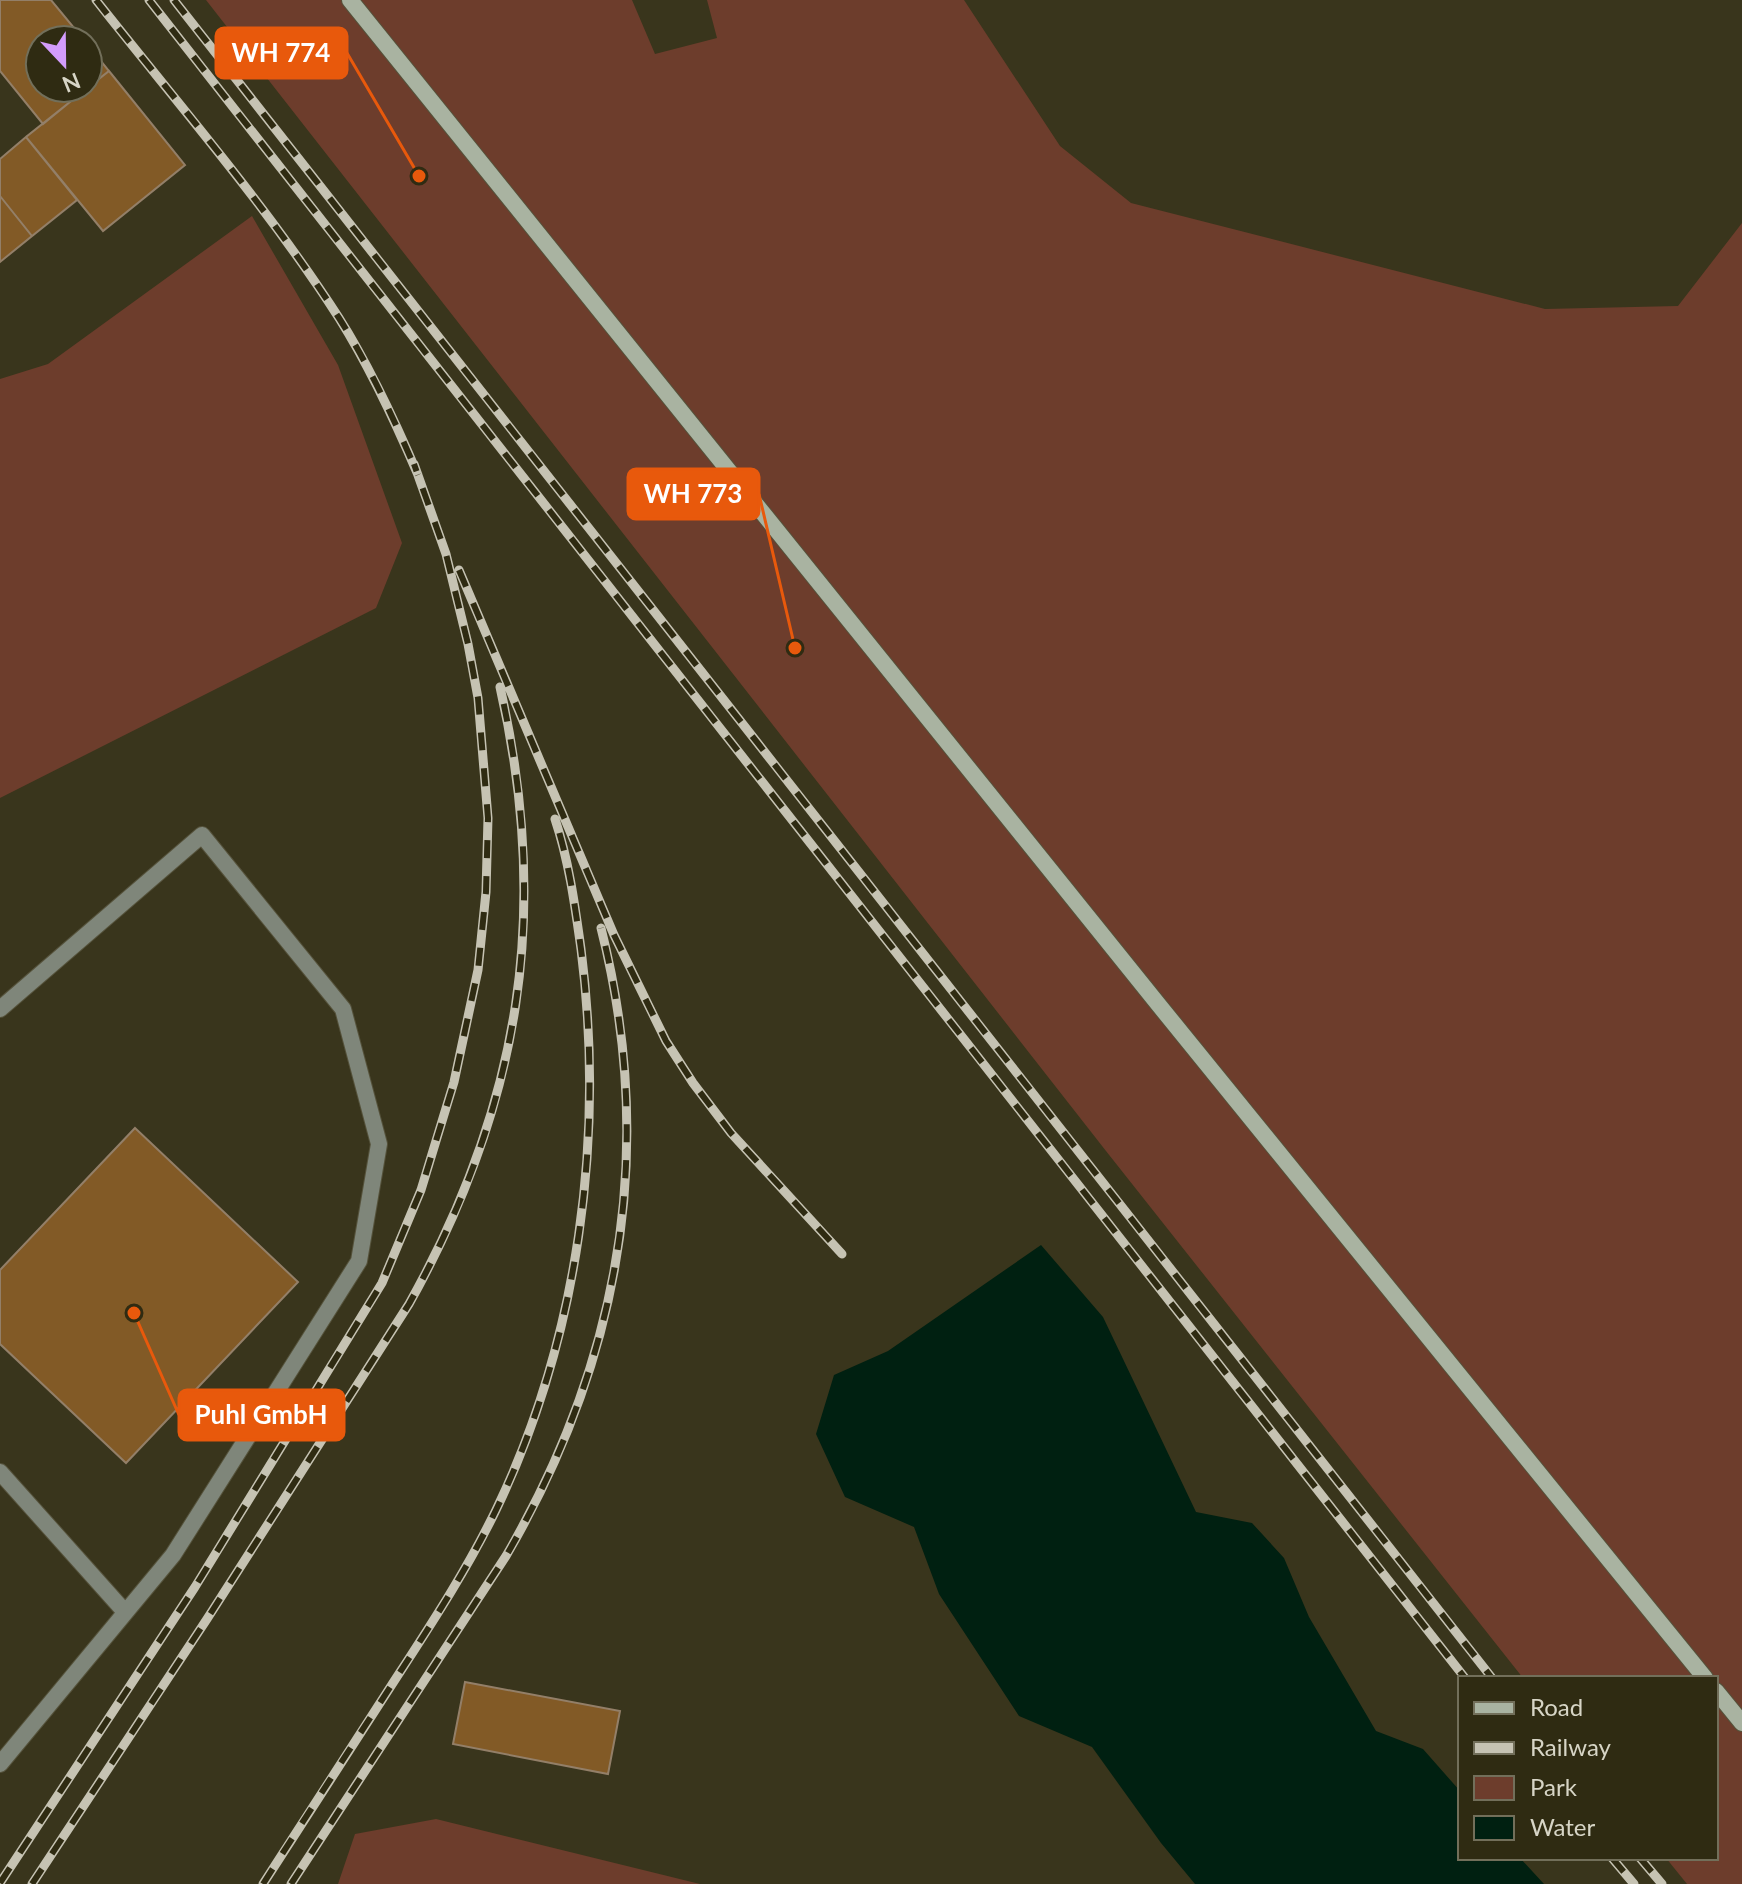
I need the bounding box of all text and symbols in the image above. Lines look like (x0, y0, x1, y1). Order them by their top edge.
north arrow (24, 24, 104, 104)
callout: WH 774 (216, 28, 347, 78)
text: WH 774 (232, 36, 330, 68)
text: N (59, 67, 85, 99)
callout: WH 773 (628, 469, 759, 519)
text: WH 773 (644, 477, 742, 509)
callout: Puhl GmbH (179, 1390, 344, 1440)
text: Puhl GmbH (194, 1398, 328, 1430)
legend (1458, 1676, 1718, 1860)
text: Road (1530, 1692, 1583, 1721)
text: Railway (1530, 1732, 1612, 1761)
text: Park (1530, 1772, 1578, 1801)
text: Water (1530, 1812, 1595, 1841)

